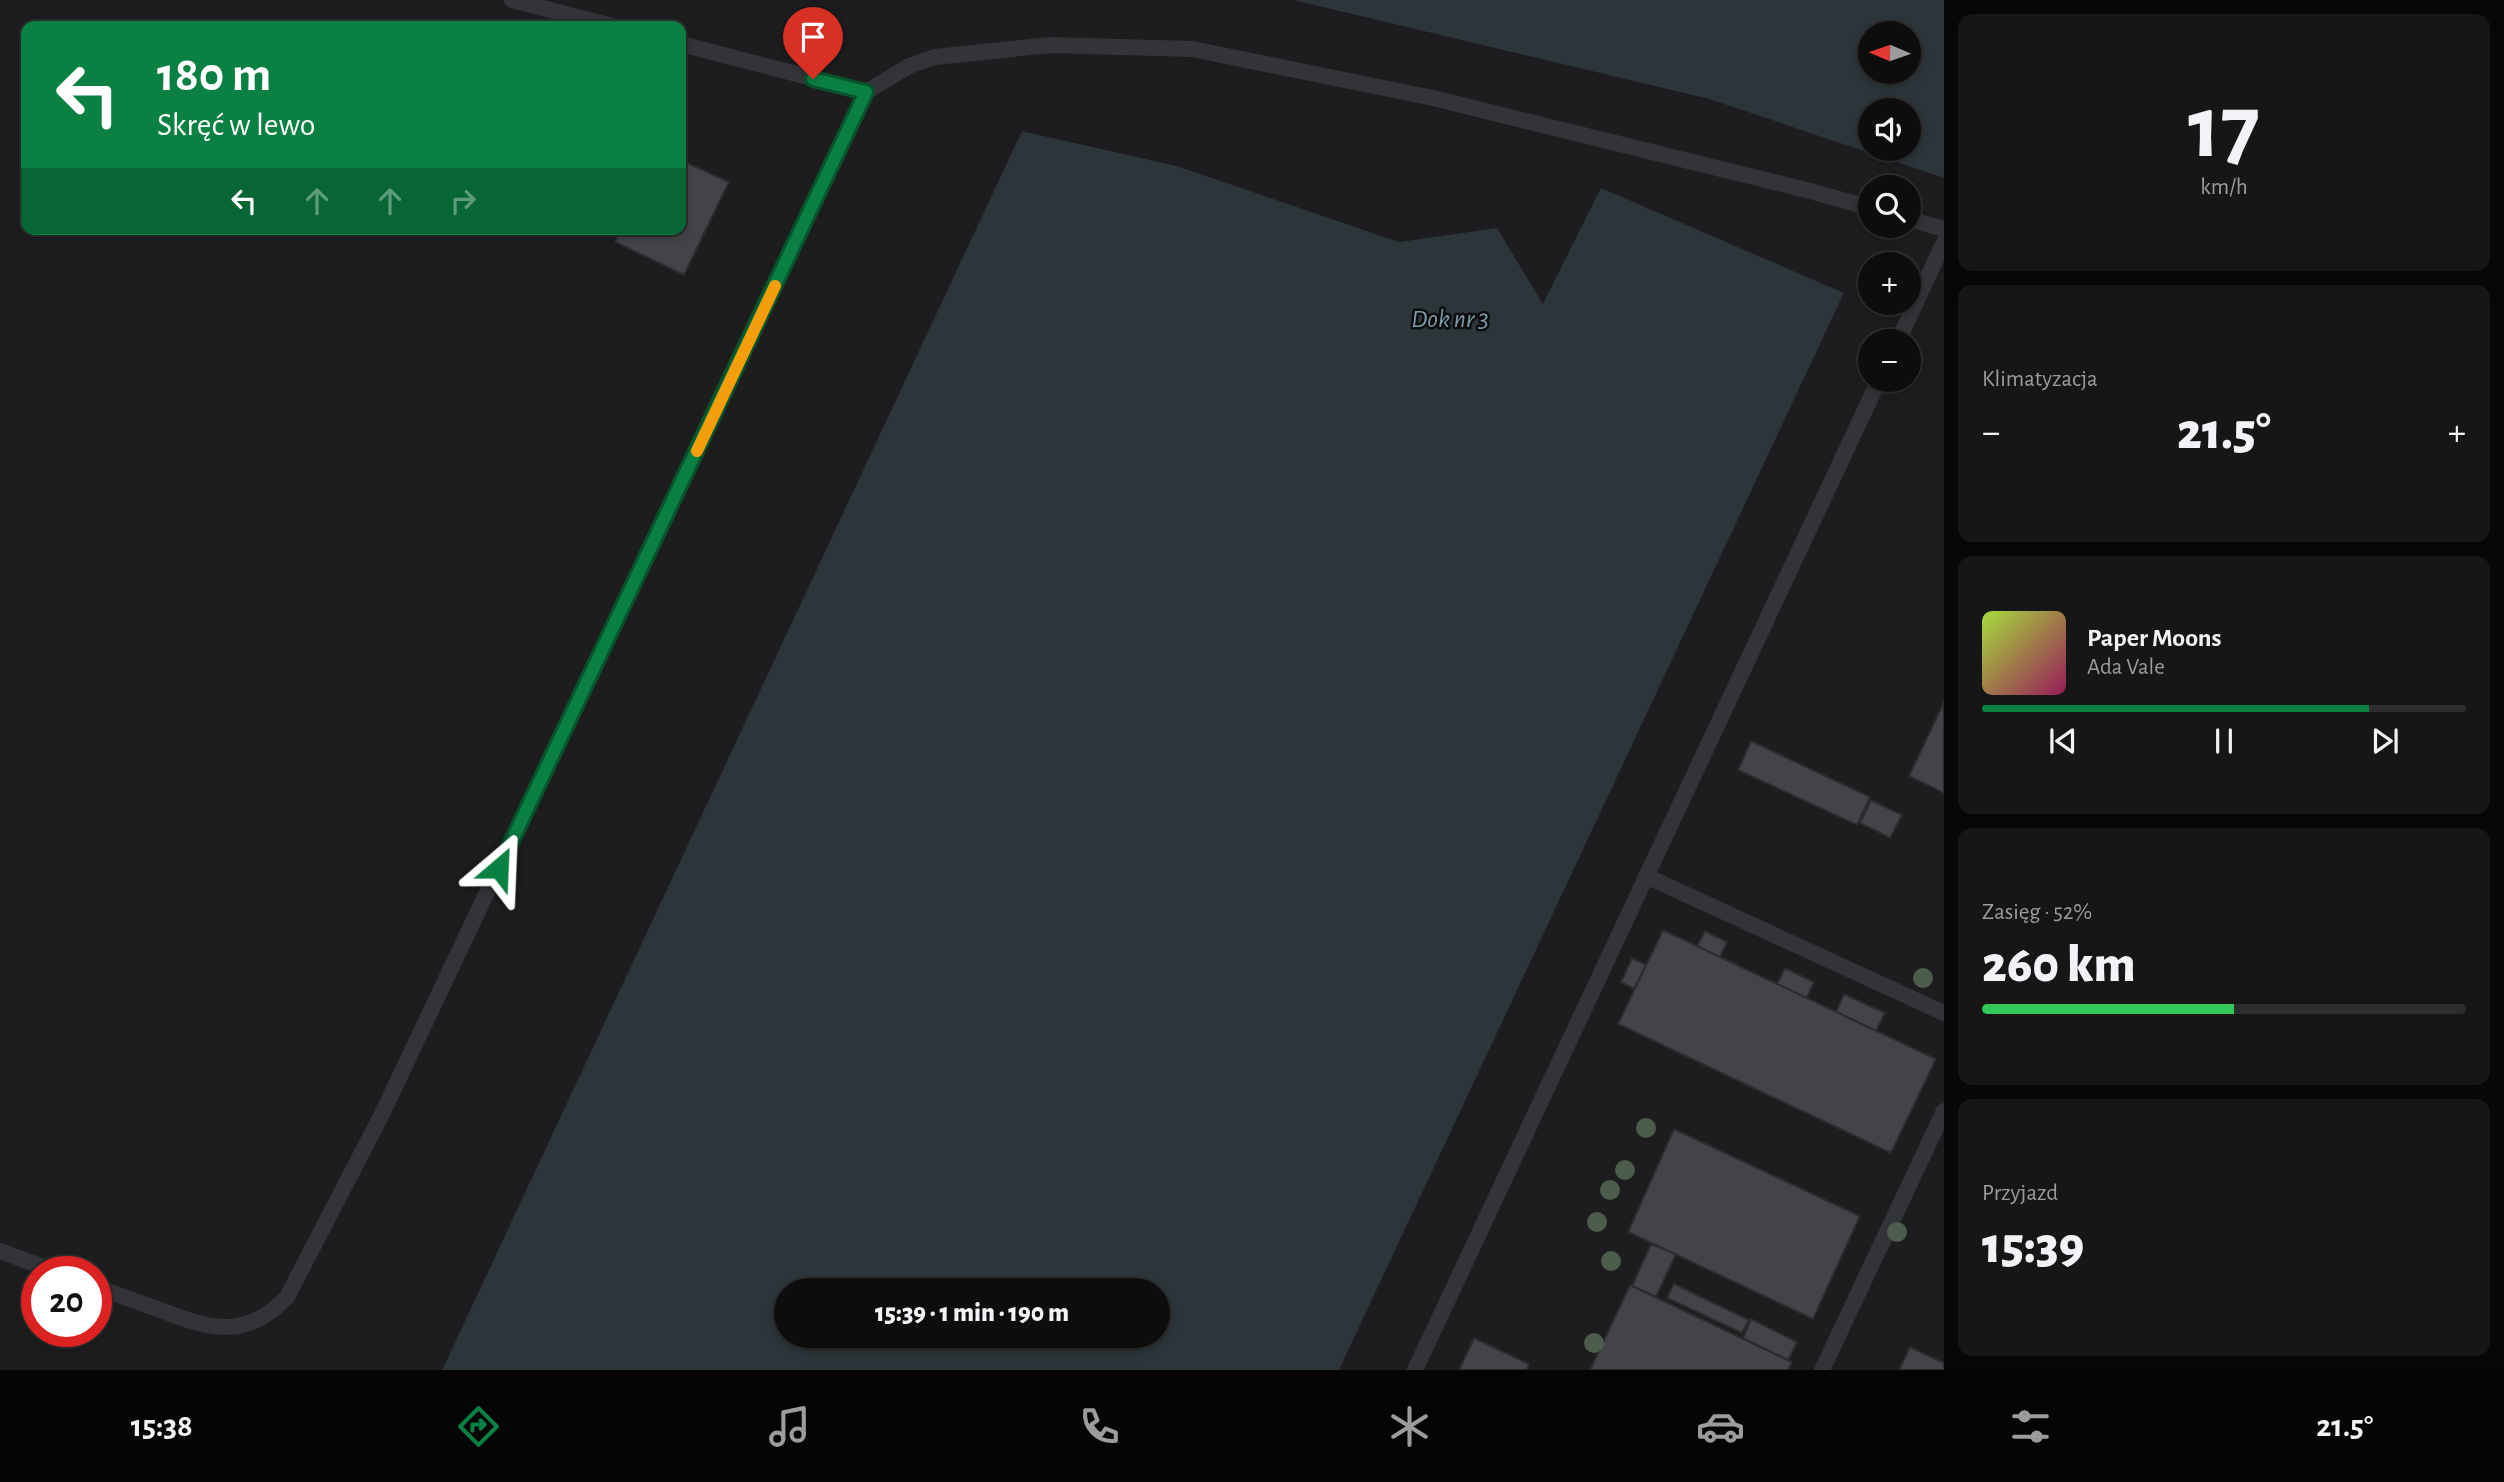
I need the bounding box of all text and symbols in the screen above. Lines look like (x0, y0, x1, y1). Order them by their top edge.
pin (783, 7, 843, 79)
icon: arrive (794, 18, 832, 56)
north arrow (1858, 21, 1922, 84)
map controls (1858, 21, 1921, 392)
icon: left (42, 49, 133, 140)
text: 180 m (157, 51, 271, 100)
text: 17 (2188, 83, 2260, 174)
button: sound (1858, 98, 1921, 161)
text: Skręć w lewo (157, 109, 315, 141)
button: search (1858, 175, 1921, 238)
text: km/h (2200, 176, 2248, 199)
icon: left (225, 182, 263, 220)
icon: ahead (298, 182, 336, 220)
icon: ahead (371, 182, 409, 220)
icon: right (444, 182, 482, 220)
button: + (1858, 252, 1921, 315)
water label: Dok nr 3 (1411, 306, 1489, 332)
button: − (1858, 329, 1921, 392)
text: Klimatyzacja (1982, 368, 2098, 391)
text: 21.5° (2177, 406, 2271, 458)
text: − (1982, 414, 2000, 452)
text: + (2448, 414, 2466, 452)
text: Paper Moons (2087, 625, 2222, 651)
text: Ada Vale (2087, 656, 2165, 679)
icon: previous (2044, 722, 2082, 760)
icon: pause (2205, 722, 2243, 760)
icon: next (2366, 722, 2404, 760)
position arrow (462, 831, 536, 905)
text: Zasięg · 52% (1982, 901, 2092, 924)
text: 260 km (1982, 939, 2136, 991)
text: Przyjazd (1982, 1182, 2058, 1205)
text: 15:39 (1982, 1220, 2084, 1272)
speed limit sign: 20 (21, 1256, 112, 1347)
text: 15:39 · 1 min · 190 m (875, 1300, 1069, 1326)
icon: directions (454, 1402, 503, 1451)
icon: music (765, 1402, 814, 1451)
icon: phone (1075, 1402, 1124, 1451)
icon: climate (1385, 1402, 1434, 1451)
icon: car (1696, 1402, 1745, 1451)
icon: filters (2006, 1402, 2055, 1451)
text: 15:38 (131, 1410, 193, 1442)
text: 21.5° (2316, 1410, 2373, 1442)

